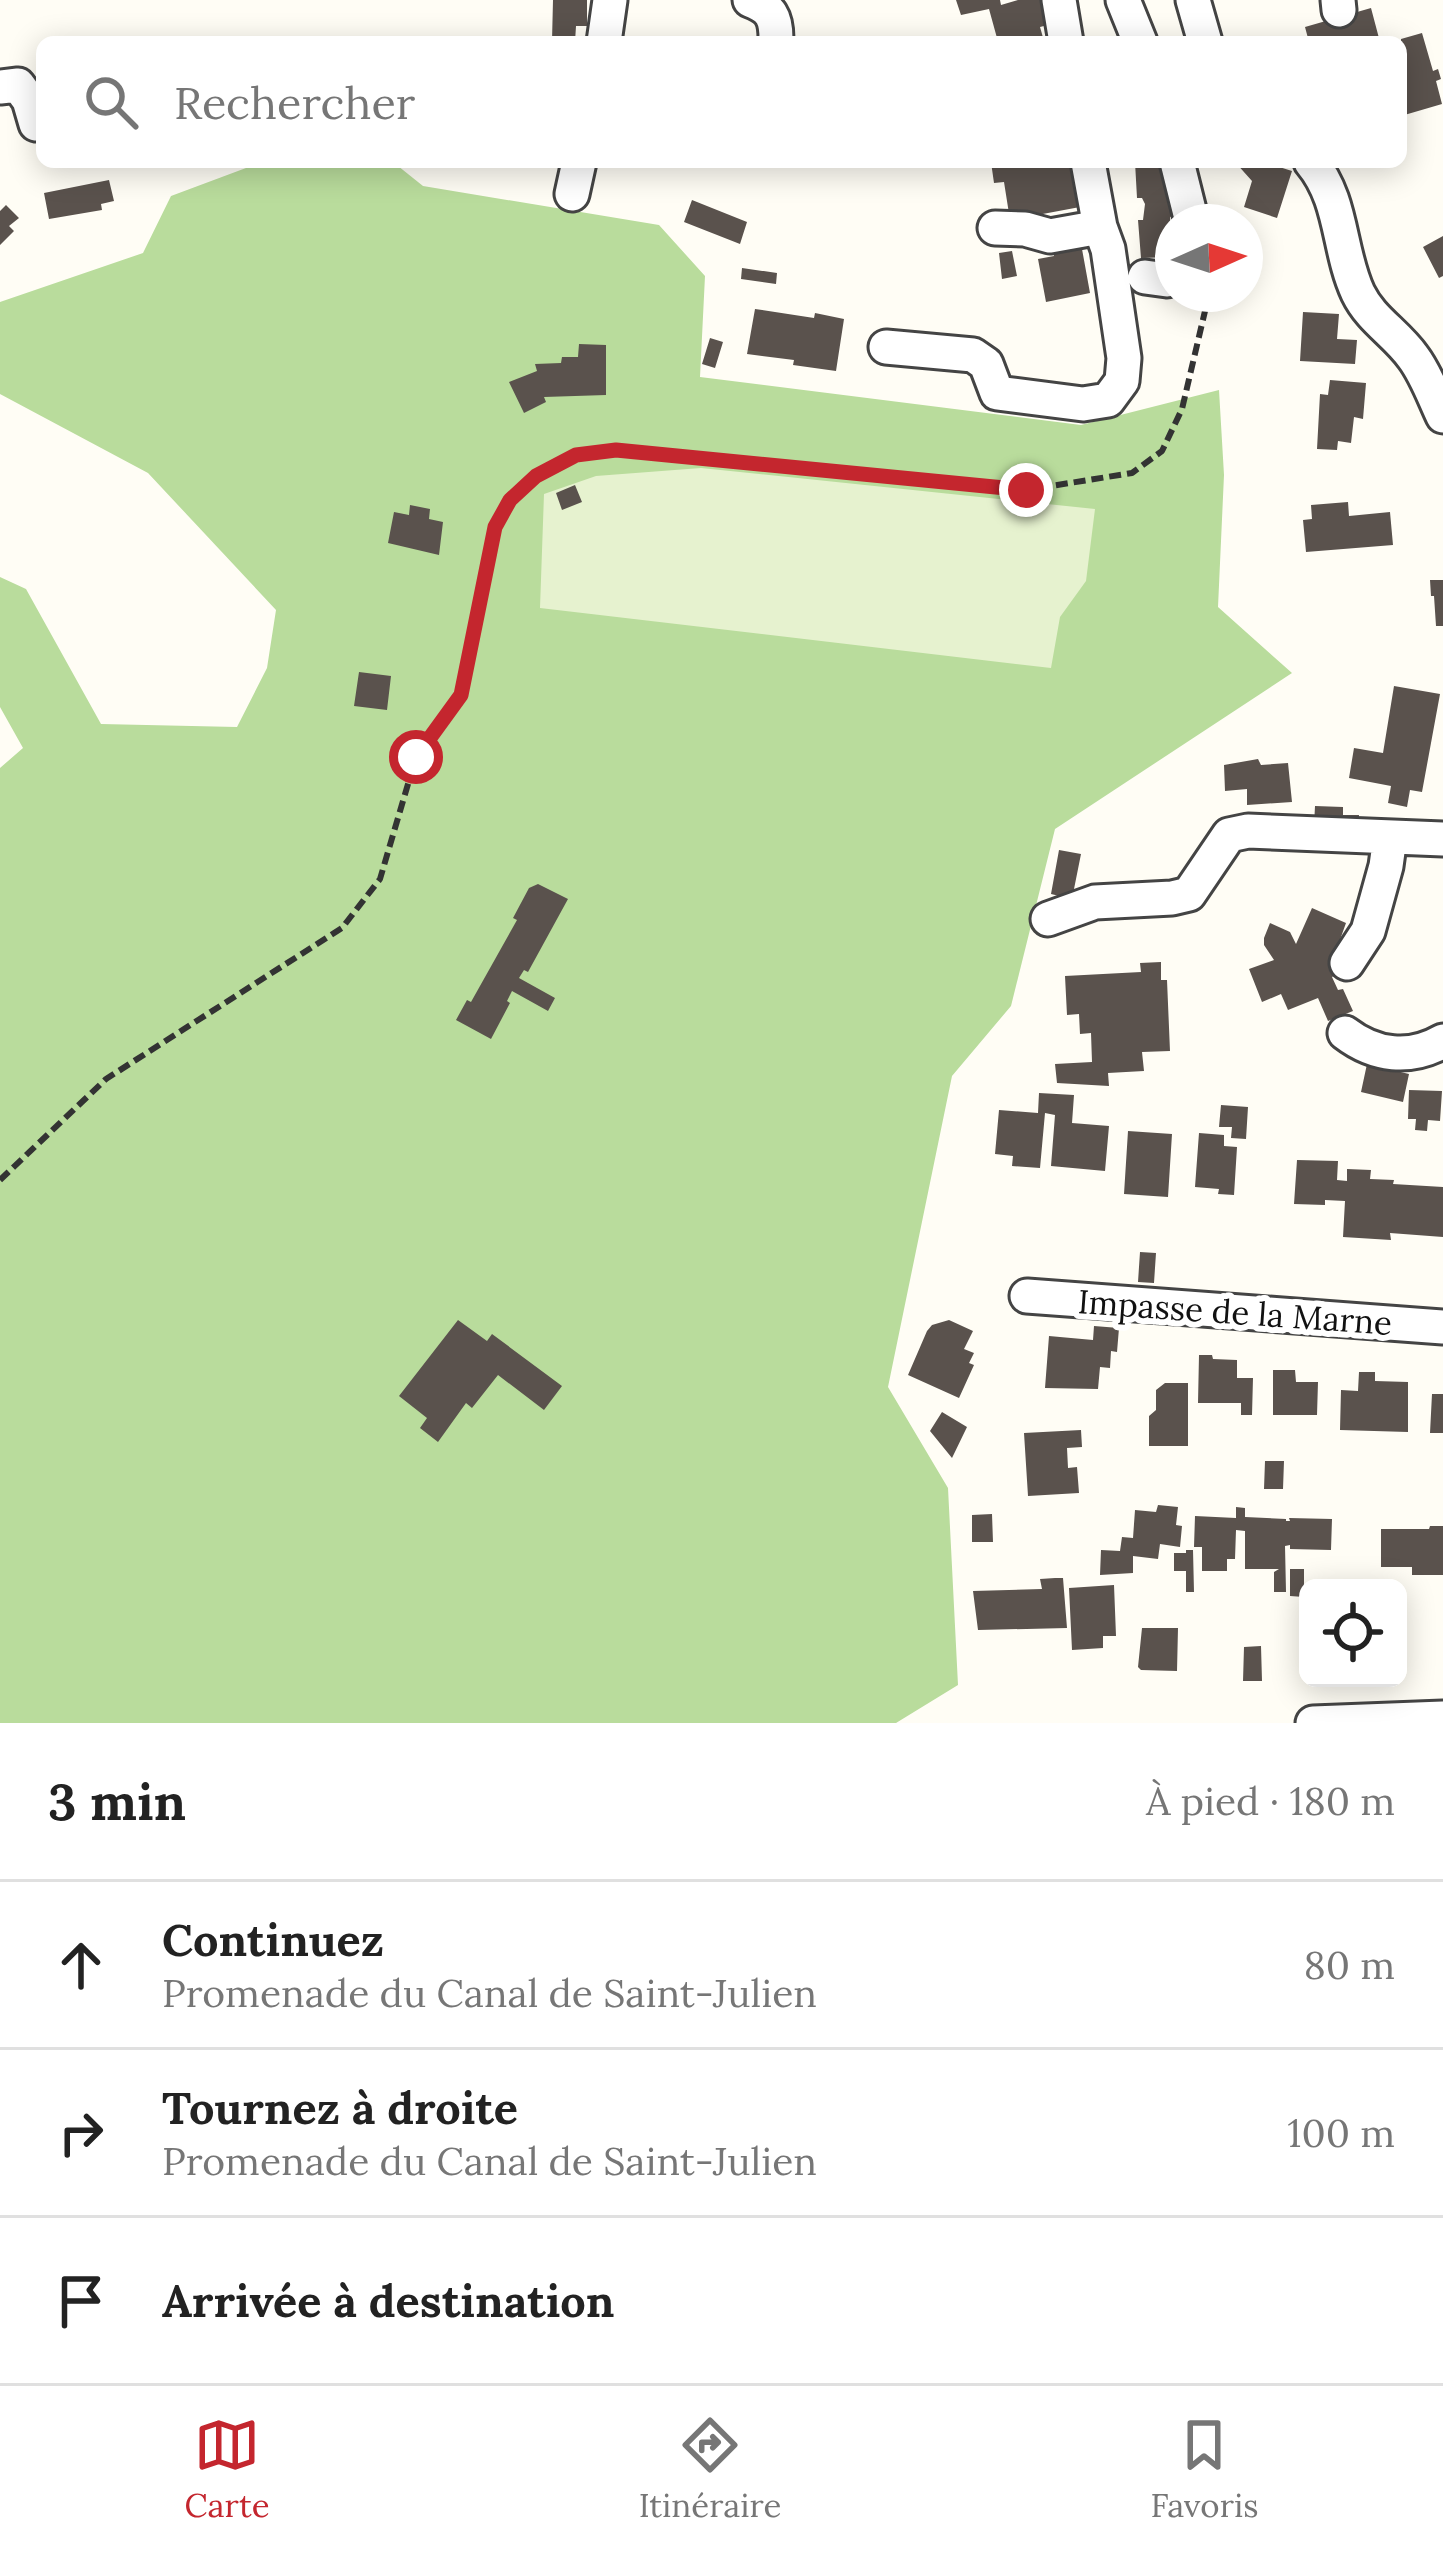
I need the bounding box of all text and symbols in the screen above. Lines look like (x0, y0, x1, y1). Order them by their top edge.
search box (36, 36, 1407, 168)
icon: search (78, 69, 144, 135)
text: Rechercher (174, 74, 415, 131)
north arrow (1155, 204, 1263, 312)
route end (999, 463, 1053, 517)
route start (389, 730, 443, 784)
street label: Impasse de la Marne (1077, 1280, 1393, 1344)
map controls (1299, 1579, 1407, 1687)
button: locate (1299, 1579, 1407, 1687)
text: 3 min (48, 1769, 186, 1834)
text: À pied · 180 m (1146, 1776, 1395, 1826)
text: Continuez (162, 1911, 384, 1968)
icon: ahead (48, 1932, 114, 1998)
text: 80 m (1304, 1940, 1395, 1990)
text: Promenade du Canal de Saint-Julien (162, 1968, 817, 2018)
text: Tournez à droite (162, 2079, 518, 2136)
icon: right (48, 2100, 114, 2166)
text: 100 m (1287, 2108, 1395, 2158)
text: Promenade du Canal de Saint-Julien (162, 2136, 817, 2186)
icon: arrive (48, 2268, 114, 2334)
text: Arrivée à destination (162, 2272, 615, 2329)
tab: Carte (184, 2412, 270, 2526)
tab: Itinéraire (639, 2412, 782, 2526)
tab: Favoris (1150, 2412, 1259, 2526)

